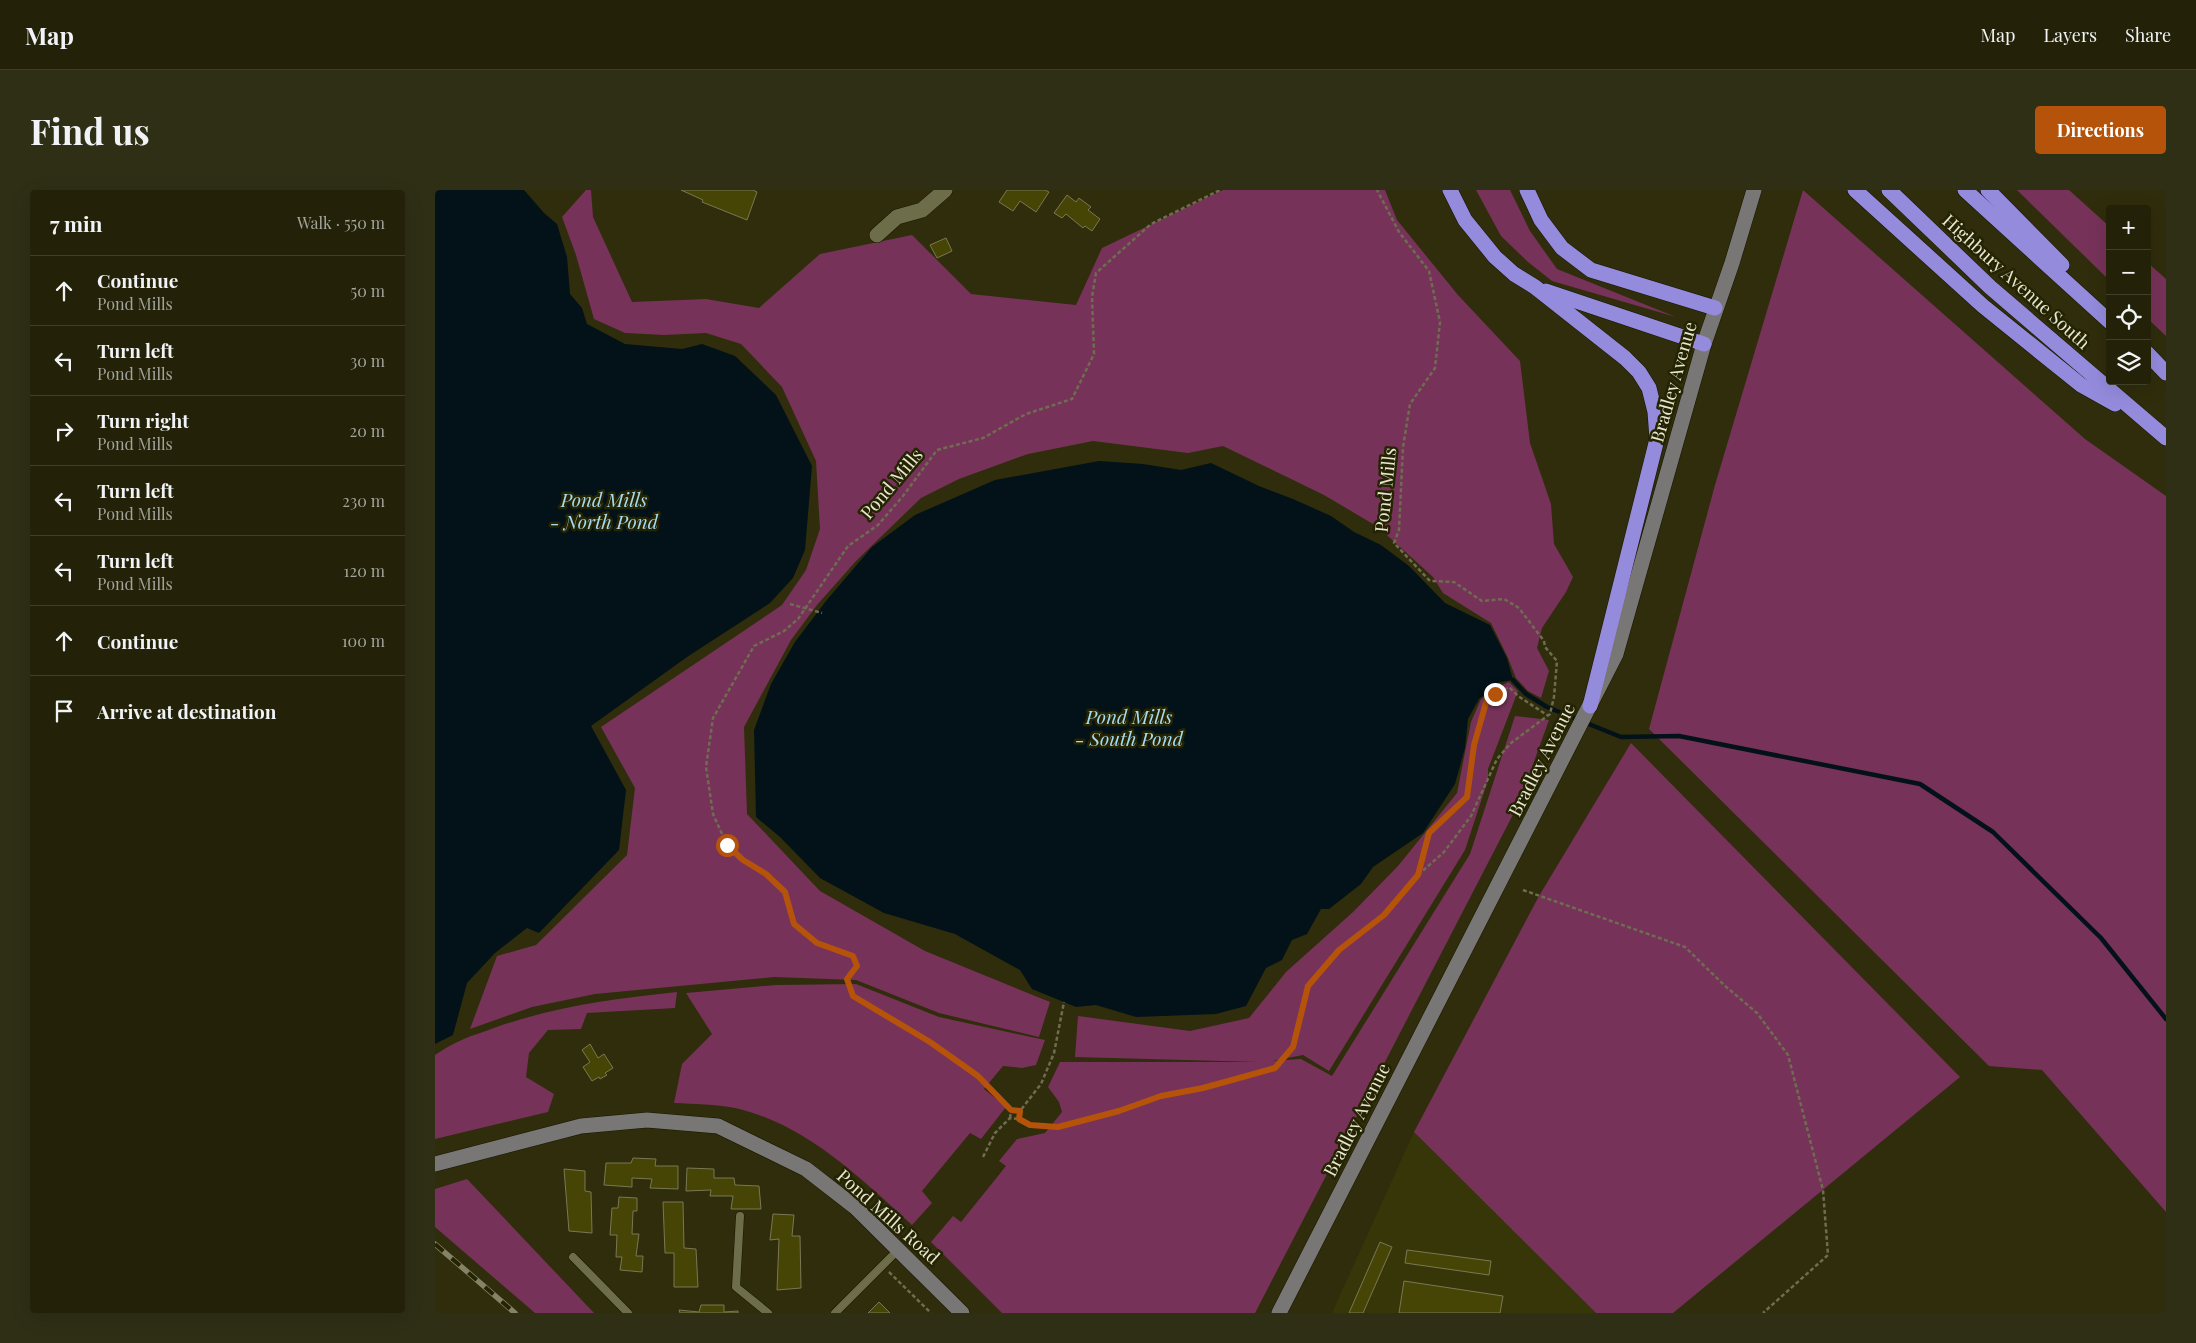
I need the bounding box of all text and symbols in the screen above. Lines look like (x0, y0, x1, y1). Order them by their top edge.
text: Map (25, 19, 74, 51)
text: Map (1980, 23, 2015, 47)
text: Layers (2043, 23, 2097, 47)
text: Share (2125, 23, 2171, 47)
button: Directions (2035, 106, 2166, 154)
text: Find us (30, 107, 150, 154)
map controls (2106, 205, 2151, 385)
button: + (2106, 205, 2151, 250)
street label: Highbury Avenue South (1938, 208, 2096, 354)
text: 7 min (50, 209, 103, 237)
text: Walk · 550 m (297, 212, 385, 233)
button: − (2106, 250, 2151, 295)
text: Continue (97, 267, 178, 293)
icon: ahead (50, 277, 78, 305)
text: 50 m (351, 280, 385, 301)
text: Pond Mills (97, 293, 173, 314)
button: locate (2106, 295, 2151, 340)
street label: Bradley Avenue (1644, 319, 1702, 445)
text: Turn left (97, 337, 174, 363)
button: layers (2106, 340, 2151, 385)
icon: left (50, 347, 78, 375)
text: 30 m (350, 350, 385, 371)
text: Pond Mills (97, 363, 173, 384)
text: Turn right (97, 407, 189, 433)
icon: right (50, 417, 78, 445)
text: 20 m (350, 420, 385, 441)
text: Pond Mills (97, 433, 173, 454)
street label: Pond Mills (855, 443, 928, 524)
street label: Pond Mills (1369, 446, 1401, 534)
text: Turn left (97, 477, 174, 503)
water label: Pond Mills - North Pond (550, 486, 659, 534)
icon: left (50, 487, 78, 515)
text: 230 m (342, 490, 385, 511)
text: Pond Mills (97, 503, 173, 524)
text: Turn left (97, 547, 174, 573)
icon: left (50, 557, 78, 585)
text: 120 m (344, 560, 385, 581)
text: Pond Mills (97, 573, 173, 594)
icon: ahead (50, 627, 78, 655)
text: Continue (97, 628, 178, 654)
text: 100 m (342, 630, 385, 651)
route end (1484, 683, 1507, 706)
icon: arrive (50, 697, 78, 725)
text: Arrive at destination (97, 698, 277, 724)
street label: Bradley Avenue (1502, 699, 1580, 820)
water label: Pond Mills - South Pond (1075, 703, 1184, 751)
route start (716, 834, 739, 857)
street label: Bradley Avenue (1317, 1059, 1395, 1180)
street label: Pond Mills Road (832, 1164, 946, 1269)

